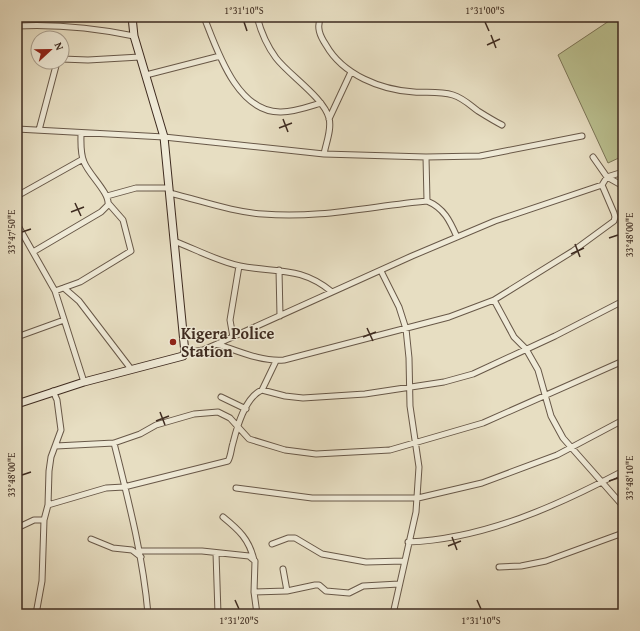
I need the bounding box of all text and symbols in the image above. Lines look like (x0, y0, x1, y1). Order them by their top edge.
text: 1°31'10"S (224, 3, 264, 18)
text: 1°31'00"S (465, 3, 505, 18)
north arrow (30, 30, 70, 70)
text: N (50, 40, 68, 53)
text: 33°47'50"E (4, 210, 19, 254)
text: 33°48'00"E (622, 213, 637, 257)
place label: Kigera Police Station (181, 321, 274, 363)
marker: Kigera Police Station (168, 337, 178, 347)
text: 33°48'00"E (4, 453, 19, 497)
text: 33°48'10"E (622, 456, 637, 500)
text: 1°31'20"S (219, 613, 259, 628)
text: 1°31'10"S (461, 613, 501, 628)

